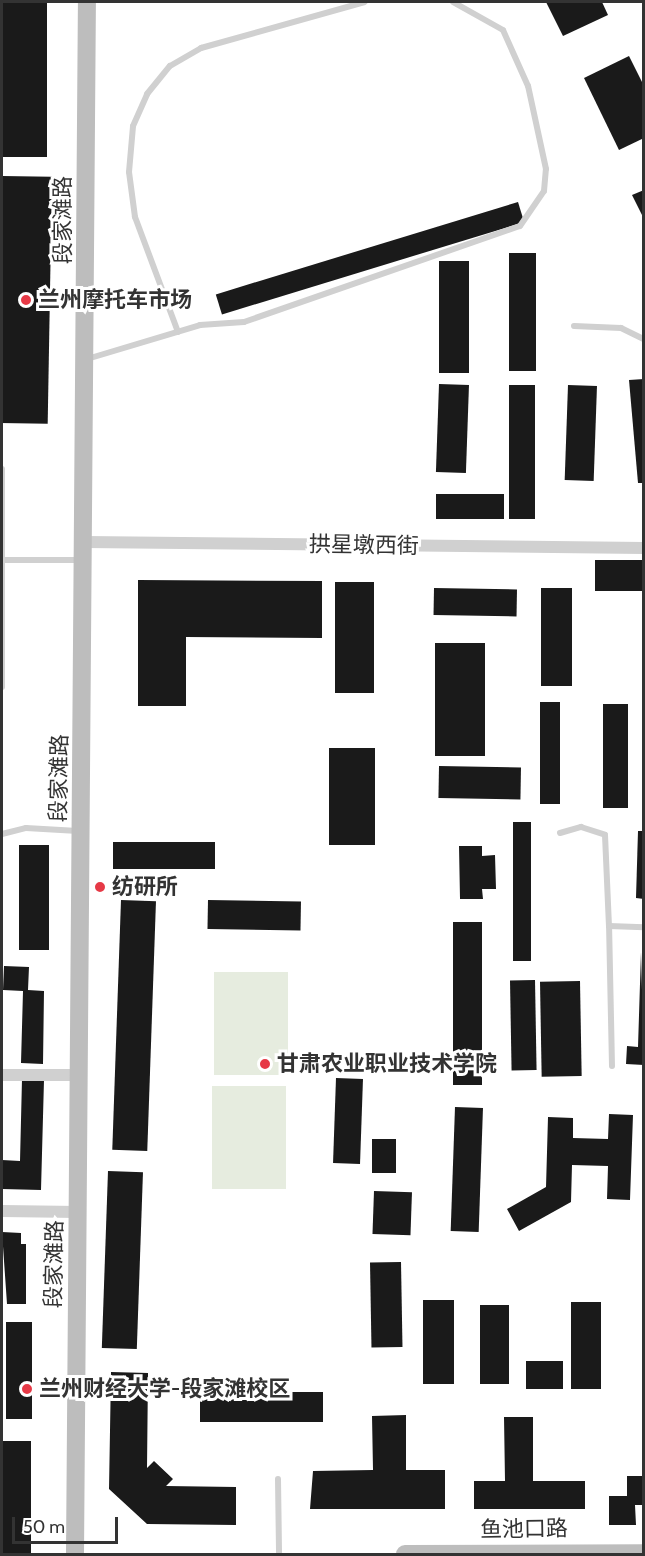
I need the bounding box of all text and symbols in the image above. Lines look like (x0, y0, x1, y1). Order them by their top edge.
street label: 段家滩路 (50, 176, 76, 264)
place label: 兰州摩托车市场 (38, 287, 192, 313)
marker: 兰州摩托车市场 (19, 293, 33, 307)
street label: 拱星墩西街 (309, 531, 419, 559)
street label: 段家滩路 (45, 734, 73, 822)
place label: 纺研所 (112, 874, 178, 900)
marker: 纺研所 (93, 880, 107, 894)
place label: 甘肃农业职业技术学院 (277, 1051, 497, 1077)
marker: 甘肃农业职业技术学院 (258, 1057, 272, 1071)
street label: 段家滩路 (40, 1220, 68, 1308)
place label: 兰州财经大学-段家滩校区 (39, 1376, 290, 1402)
marker: 兰州财经大学-段家滩校区 (20, 1382, 34, 1396)
scale bar (15, 1505, 122, 1543)
street label: 鱼池口路 (480, 1515, 568, 1543)
text: 50 m (23, 1516, 65, 1538)

